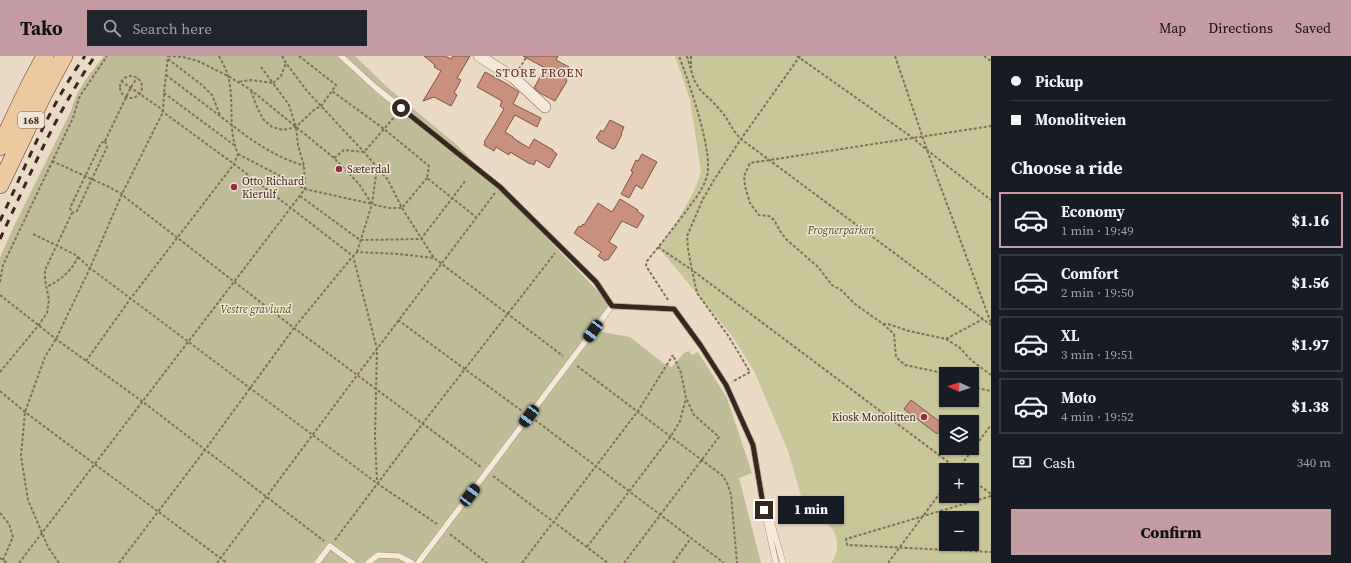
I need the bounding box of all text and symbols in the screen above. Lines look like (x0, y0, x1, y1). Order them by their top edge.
search box (87, 10, 367, 46)
text: Tako (20, 15, 63, 41)
icon: search (101, 17, 123, 39)
text: Search here (133, 18, 212, 39)
text: Map (1159, 18, 1186, 38)
text: Directions (1208, 18, 1273, 38)
text: Saved (1295, 18, 1331, 38)
district label: STORE FRØEN (496, 65, 584, 81)
text: Pickup (1035, 71, 1083, 92)
route start (392, 99, 410, 117)
text: Monolitveien (1035, 109, 1126, 130)
road number: 168 (18, 112, 44, 128)
text: Choose a ride (1011, 155, 1123, 180)
place label: Sæterdal (347, 162, 390, 177)
marker: Sæterdal (334, 164, 344, 174)
place label: Otto Richard Kierulf (242, 174, 305, 202)
marker: Otto Richard Kierulf (229, 182, 239, 192)
text: Economy (1061, 201, 1125, 222)
icon: car (1013, 202, 1049, 238)
text: $1.16 (1291, 210, 1329, 231)
text: 1 min · 19:49 (1061, 222, 1134, 239)
park label: Frognerparken (806, 223, 875, 238)
text: Comfort (1061, 263, 1119, 284)
icon: car (1013, 264, 1049, 300)
text: $1.56 (1291, 272, 1329, 293)
text: 2 min · 19:50 (1061, 284, 1134, 301)
park label: Vestre gravlund (221, 302, 292, 317)
car (581, 318, 605, 344)
text: XL (1061, 325, 1080, 346)
icon: car (1013, 326, 1049, 362)
text: $1.97 (1291, 334, 1329, 355)
text: 3 min · 19:51 (1061, 346, 1134, 363)
north arrow (939, 367, 979, 407)
map controls (939, 367, 979, 551)
text: Moto (1061, 387, 1096, 408)
icon: car (1013, 388, 1049, 424)
text: $1.38 (1291, 396, 1329, 417)
car (517, 403, 541, 429)
text: 4 min · 19:52 (1061, 408, 1134, 425)
place label: Kiosk Monolitten (832, 410, 916, 425)
marker: Kiosk Monolitten (919, 412, 929, 422)
button: layers (939, 415, 979, 455)
icon: cash (1011, 451, 1033, 473)
text: Cash (1043, 452, 1075, 473)
text: 340 m (1297, 454, 1331, 471)
button: + (939, 463, 979, 503)
car (458, 482, 482, 508)
callout: 1 min (778, 496, 844, 524)
route end (755, 501, 773, 519)
text: 1 min (794, 501, 828, 518)
button: Confirm (1011, 509, 1331, 555)
button: − (939, 511, 979, 551)

